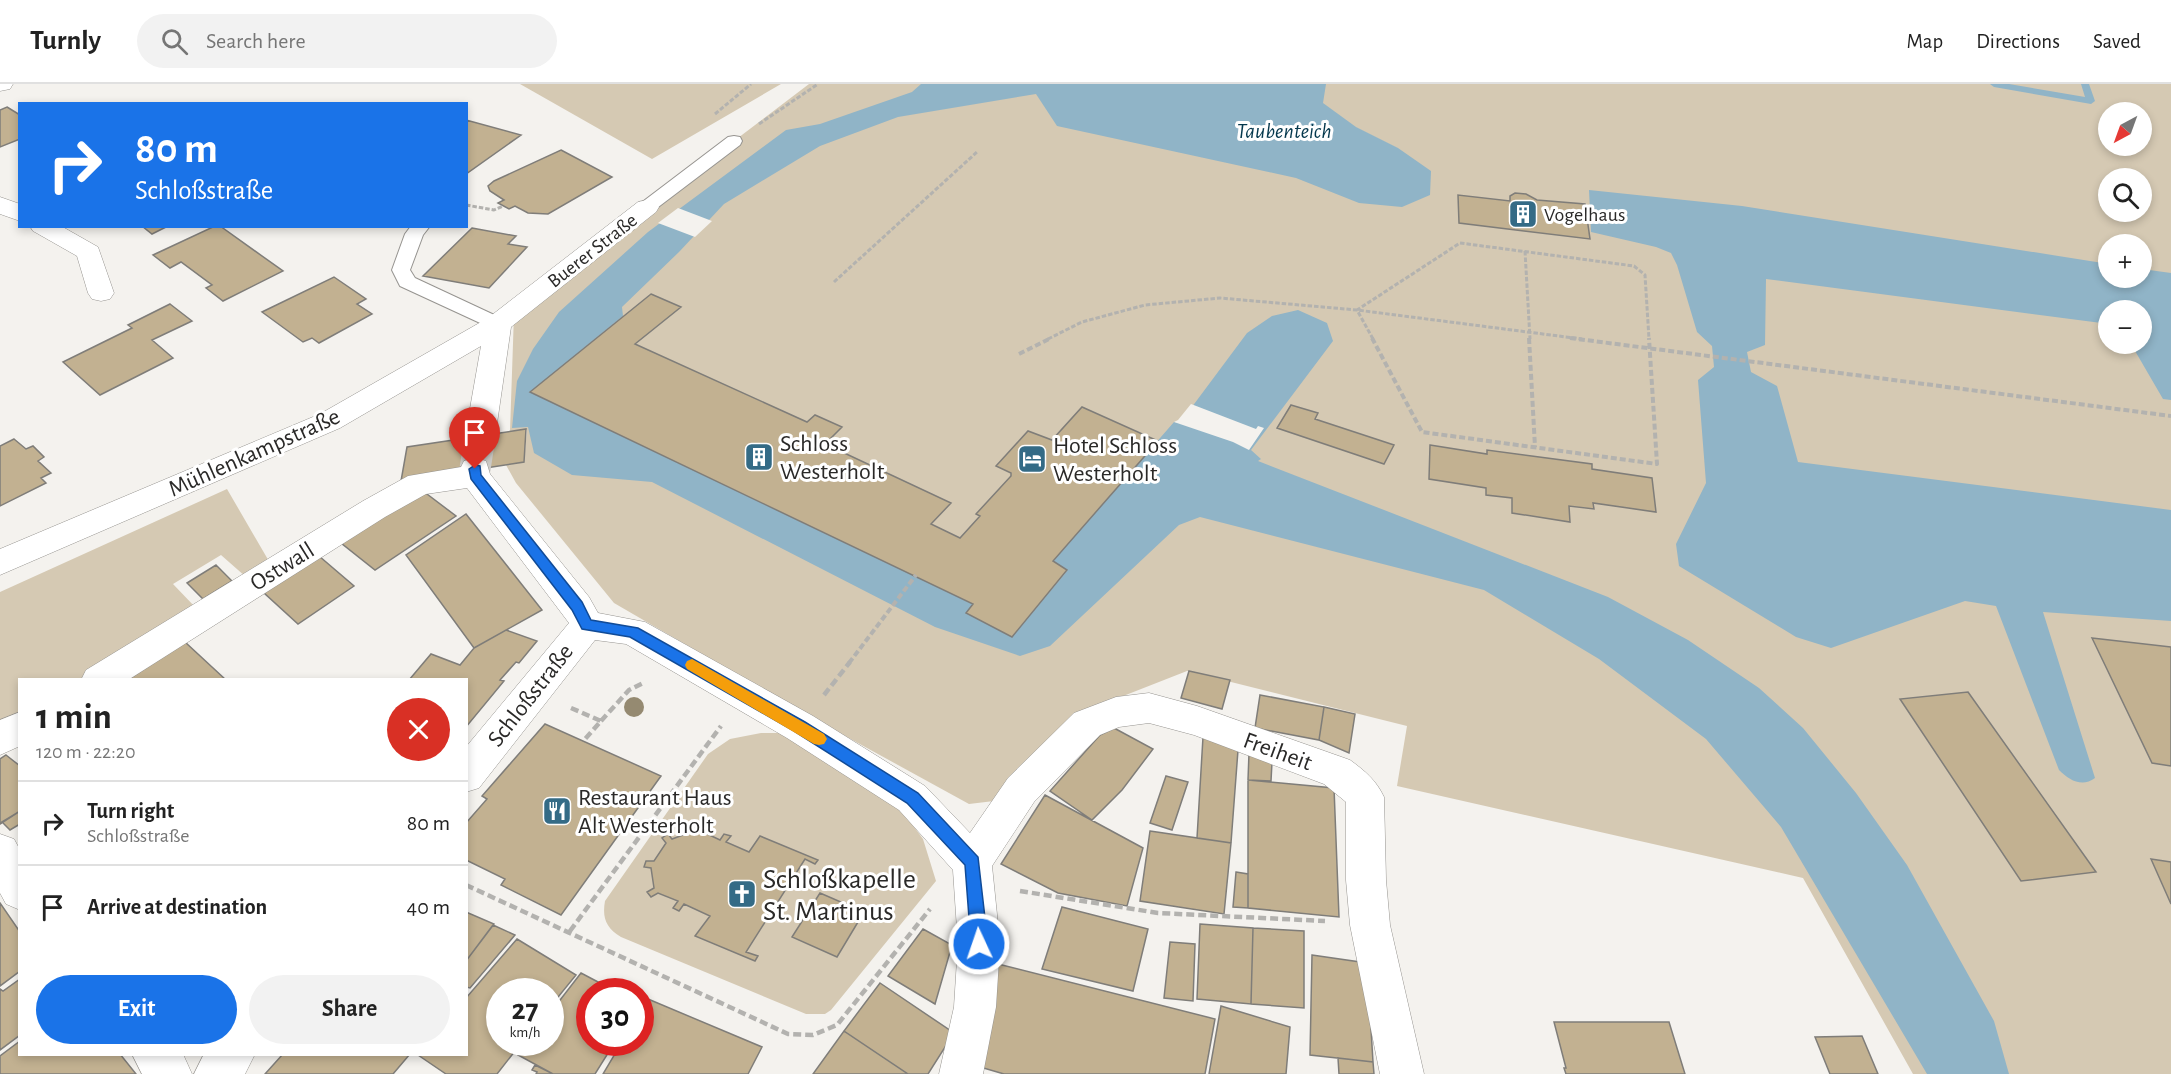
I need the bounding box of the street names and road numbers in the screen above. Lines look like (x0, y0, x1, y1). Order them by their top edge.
street label: Buerer Straße (544, 210, 641, 292)
street label: Mühlenkampstraße (165, 404, 344, 501)
street label: Ostwall (246, 538, 319, 596)
street label: Schloßstraße (484, 640, 578, 751)
street label: Freiheit (1240, 728, 1316, 775)

